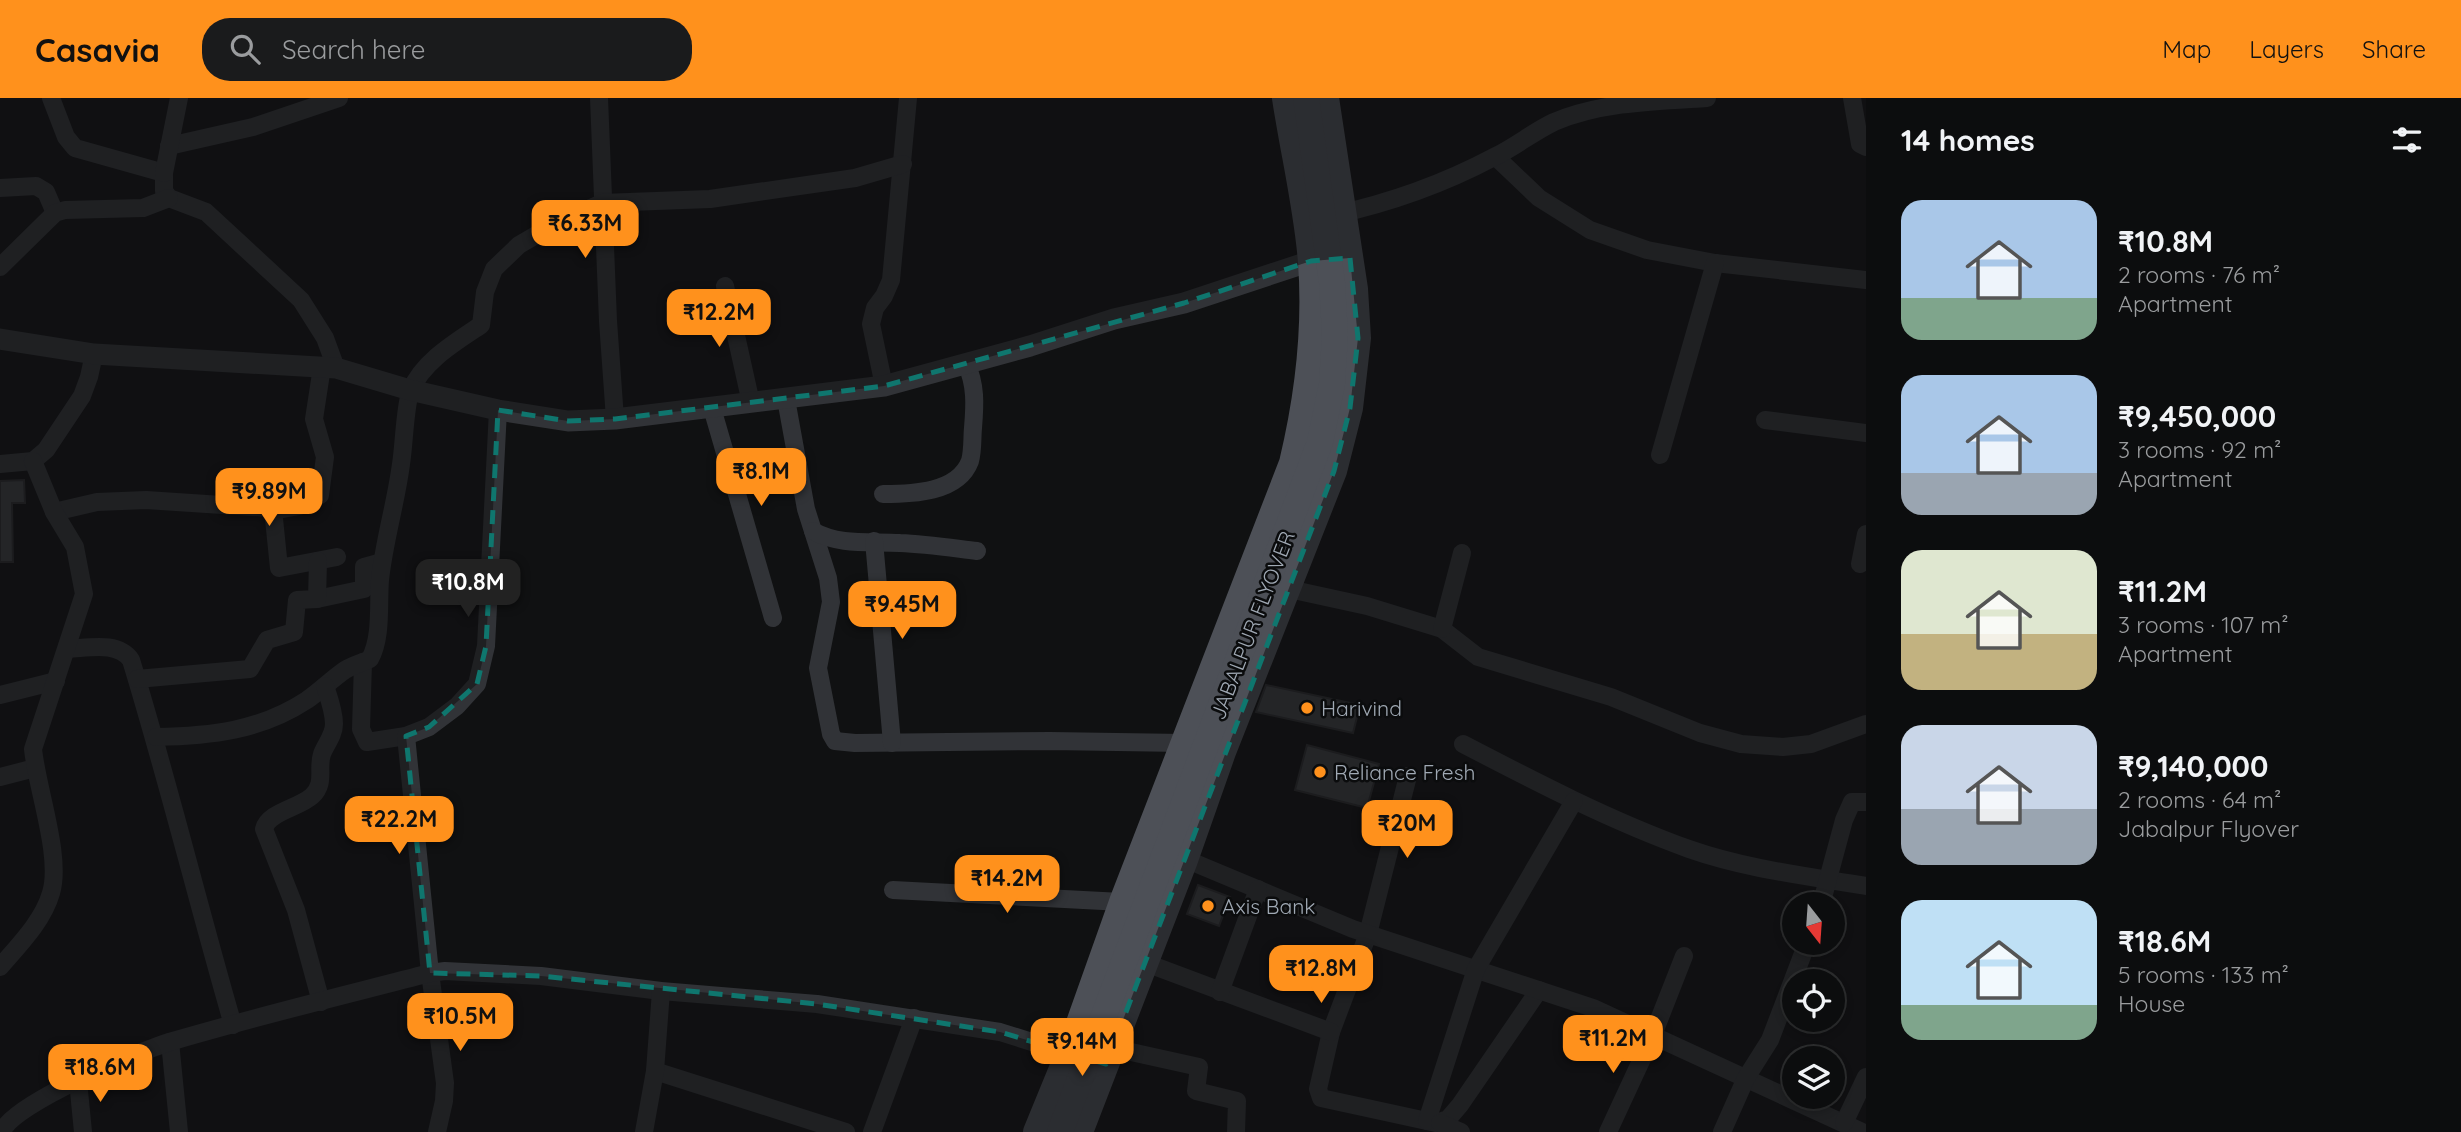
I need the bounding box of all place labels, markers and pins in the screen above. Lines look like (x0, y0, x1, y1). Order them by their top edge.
pin: ₹6.33M (528, 200, 642, 260)
pin: ₹12.2M (662, 289, 776, 349)
pin: ₹8.1M (712, 448, 810, 508)
pin: ₹9.89M (212, 468, 326, 528)
pin: ₹10.8M (411, 560, 525, 619)
pin: ₹9.45M (845, 582, 959, 641)
place label: Harivind (1321, 695, 1402, 721)
marker: Harivind (1299, 700, 1315, 716)
place label: Reliance Fresh (1334, 759, 1475, 785)
marker: Reliance Fresh (1312, 764, 1328, 780)
pin: ₹22.2M (342, 796, 456, 856)
pin: ₹20M (1366, 800, 1448, 860)
pin: ₹14.2M (950, 856, 1064, 915)
place label: Axis Bank (1222, 893, 1316, 919)
marker: Axis Bank (1200, 898, 1216, 914)
pin: ₹12.8M (1264, 946, 1378, 1005)
pin: ₹10.5M (403, 993, 517, 1053)
pin: ₹11.2M (1556, 1016, 1670, 1075)
pin: ₹9.14M (1025, 1018, 1139, 1078)
pin: ₹18.6M (43, 1044, 157, 1104)

